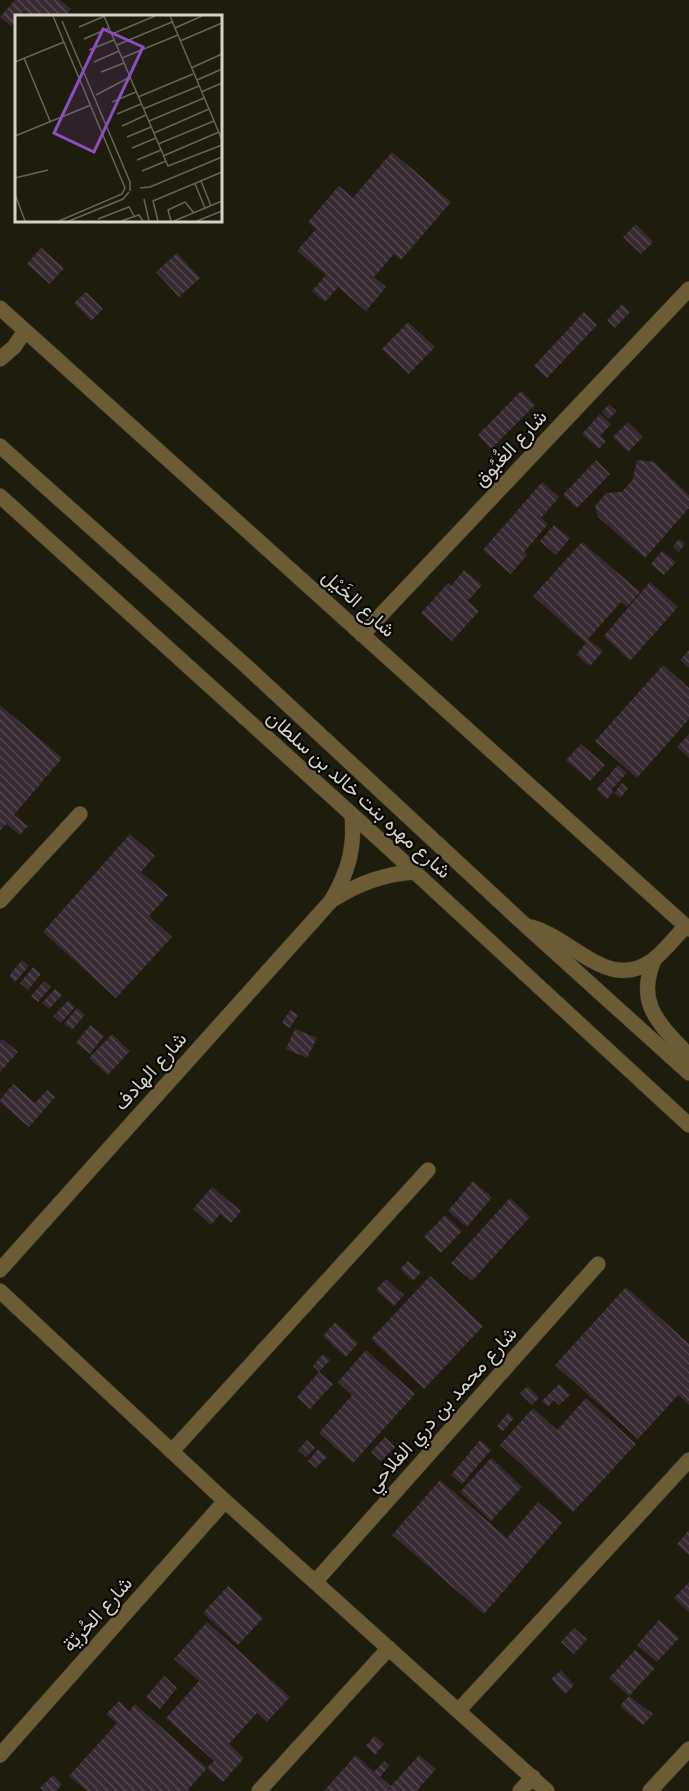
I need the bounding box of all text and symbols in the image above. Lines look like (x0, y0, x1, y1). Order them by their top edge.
inset map (15, 15, 222, 222)
street label: شارع الغُبُوق (468, 405, 553, 493)
street label: شارع الخَيْل (316, 564, 401, 644)
street label: شارع مهره بنت خالد بن سلطان (260, 705, 456, 885)
street label: شارع الهادف (109, 1027, 193, 1117)
street label: شارع محمد بن دري الفلاحي (360, 1321, 525, 1500)
street label: شارع الحُريّة (57, 1571, 139, 1658)

